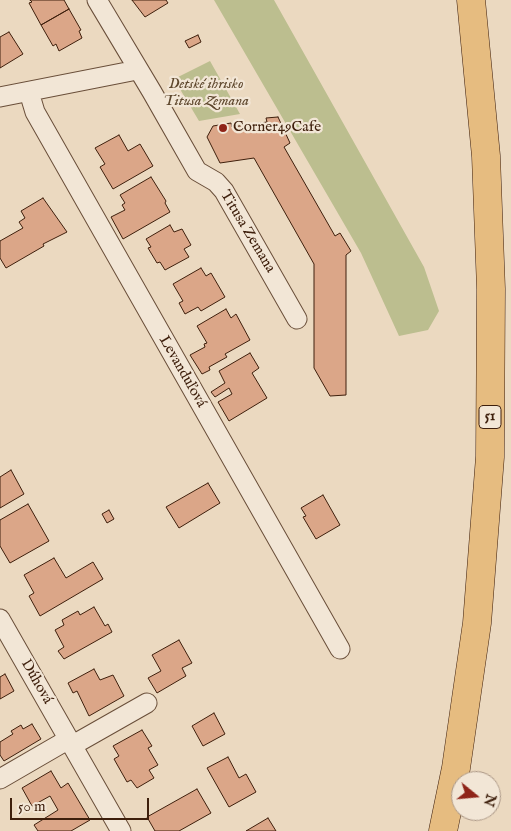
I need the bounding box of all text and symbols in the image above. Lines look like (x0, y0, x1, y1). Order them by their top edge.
park label: Detské ihrisko Titusa Zemana (163, 76, 249, 111)
place label: Corner49Cafe (233, 119, 321, 137)
marker: Corner49Cafe (217, 122, 229, 134)
street label: Titusa Zemana (215, 188, 279, 276)
street label: Levanduľová (154, 333, 210, 411)
road number: 51 (479, 406, 501, 428)
street label: Dúhová (16, 656, 56, 708)
north arrow (451, 771, 501, 821)
scale bar (12, 788, 151, 820)
text: N (479, 792, 500, 809)
text: 50 m (18, 797, 46, 816)

